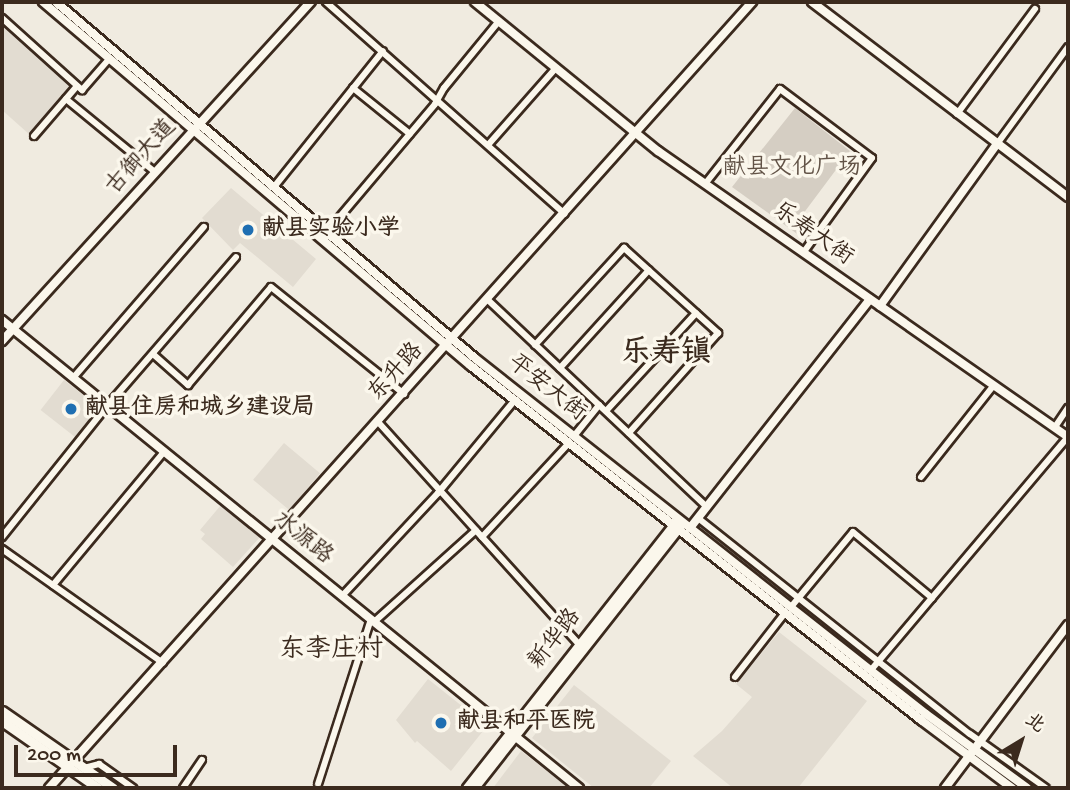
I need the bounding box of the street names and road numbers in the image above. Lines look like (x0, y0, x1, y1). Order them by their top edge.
street label: 古御大道 (101, 115, 183, 201)
street label: 乐寿大街 (766, 197, 858, 273)
street label: 东升路 (364, 338, 430, 408)
street label: 平安大街 (501, 350, 591, 428)
street label: 水源路 (267, 507, 337, 571)
street label: 新华路 (524, 604, 588, 676)

